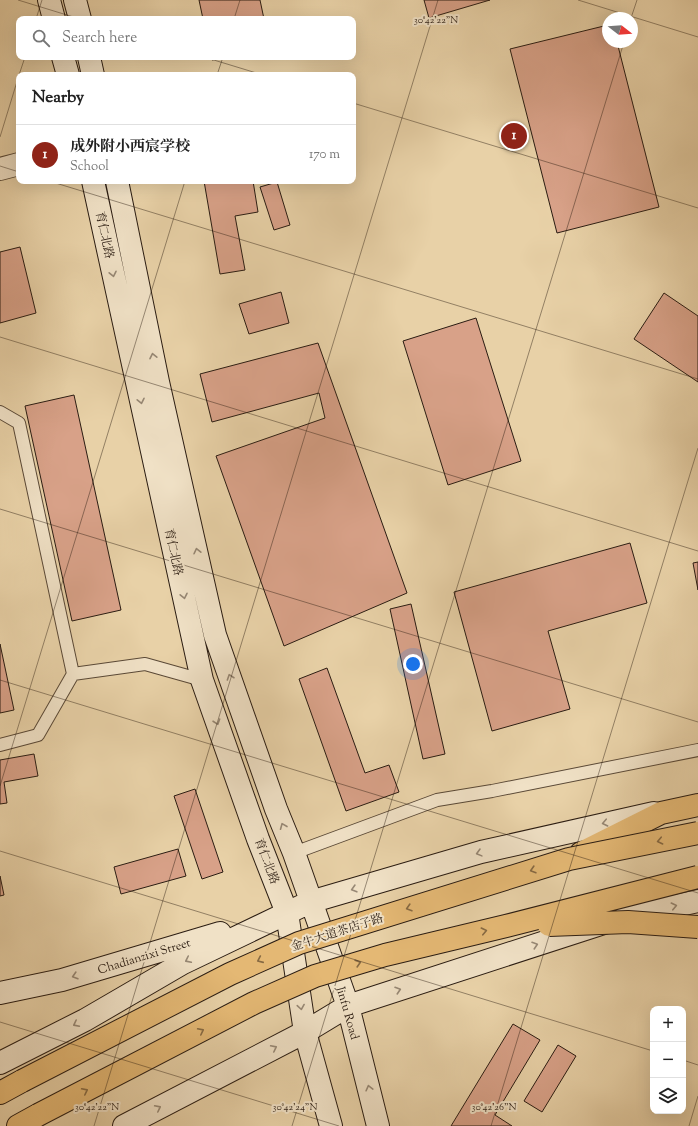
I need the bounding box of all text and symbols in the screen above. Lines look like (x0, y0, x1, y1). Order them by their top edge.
north arrow (602, 12, 638, 48)
text: 30°42'22"N (414, 13, 458, 28)
search box (16, 16, 356, 60)
icon: search (30, 27, 52, 49)
text: Search here (62, 28, 137, 49)
text: Nearby (32, 86, 84, 110)
pin: 1 (501, 121, 527, 151)
text: 成外附小西宸学校 (70, 137, 190, 158)
text: 1 (43, 146, 47, 164)
text: 170 m (309, 146, 340, 164)
text: School (70, 158, 109, 176)
street label: 育仁北路 (90, 210, 118, 261)
one-way arrow (109, 271, 117, 277)
one-way arrow (149, 353, 158, 359)
one-way arrow (136, 398, 145, 404)
street label: 育仁北路 (159, 527, 187, 578)
one-way arrow (193, 548, 201, 554)
one-way arrow (179, 593, 187, 599)
your location (403, 654, 423, 674)
one-way arrow (226, 673, 235, 680)
one-way arrow (212, 718, 220, 725)
one-way arrow (602, 818, 608, 826)
one-way arrow (279, 822, 287, 829)
street label: 育仁北路 (249, 836, 283, 887)
one-way arrow (657, 836, 663, 844)
one-way arrow (475, 848, 482, 857)
one-way arrow (530, 865, 537, 874)
one-way arrow (350, 884, 357, 893)
one-way arrow (670, 902, 677, 911)
one-way arrow (406, 903, 413, 912)
street label: 金牛大道茶店子路 (289, 910, 386, 956)
one-way arrow (481, 928, 487, 936)
street label: Chadianzixi Street (96, 934, 193, 980)
one-way arrow (532, 941, 539, 950)
one-way arrow (185, 955, 193, 963)
one-way arrow (257, 956, 264, 964)
one-way arrow (354, 959, 361, 968)
one-way arrow (72, 971, 79, 980)
street label: Jinfu Road (331, 984, 363, 1042)
one-way arrow (395, 986, 402, 995)
one-way arrow (296, 1004, 305, 1010)
map controls (650, 1006, 686, 1114)
button: + (650, 1006, 686, 1042)
one-way arrow (72, 1020, 80, 1027)
one-way arrow (196, 1028, 204, 1036)
button: − (650, 1042, 686, 1078)
one-way arrow (270, 1046, 277, 1053)
button: layers (650, 1078, 686, 1114)
one-way arrow (365, 1085, 373, 1091)
one-way arrow (81, 1088, 88, 1096)
text: 30°42'22"N (75, 1100, 119, 1115)
text: 30°42'24"N (273, 1100, 317, 1115)
text: 30°42'26"N (472, 1100, 516, 1115)
one-way arrow (154, 1105, 162, 1113)

